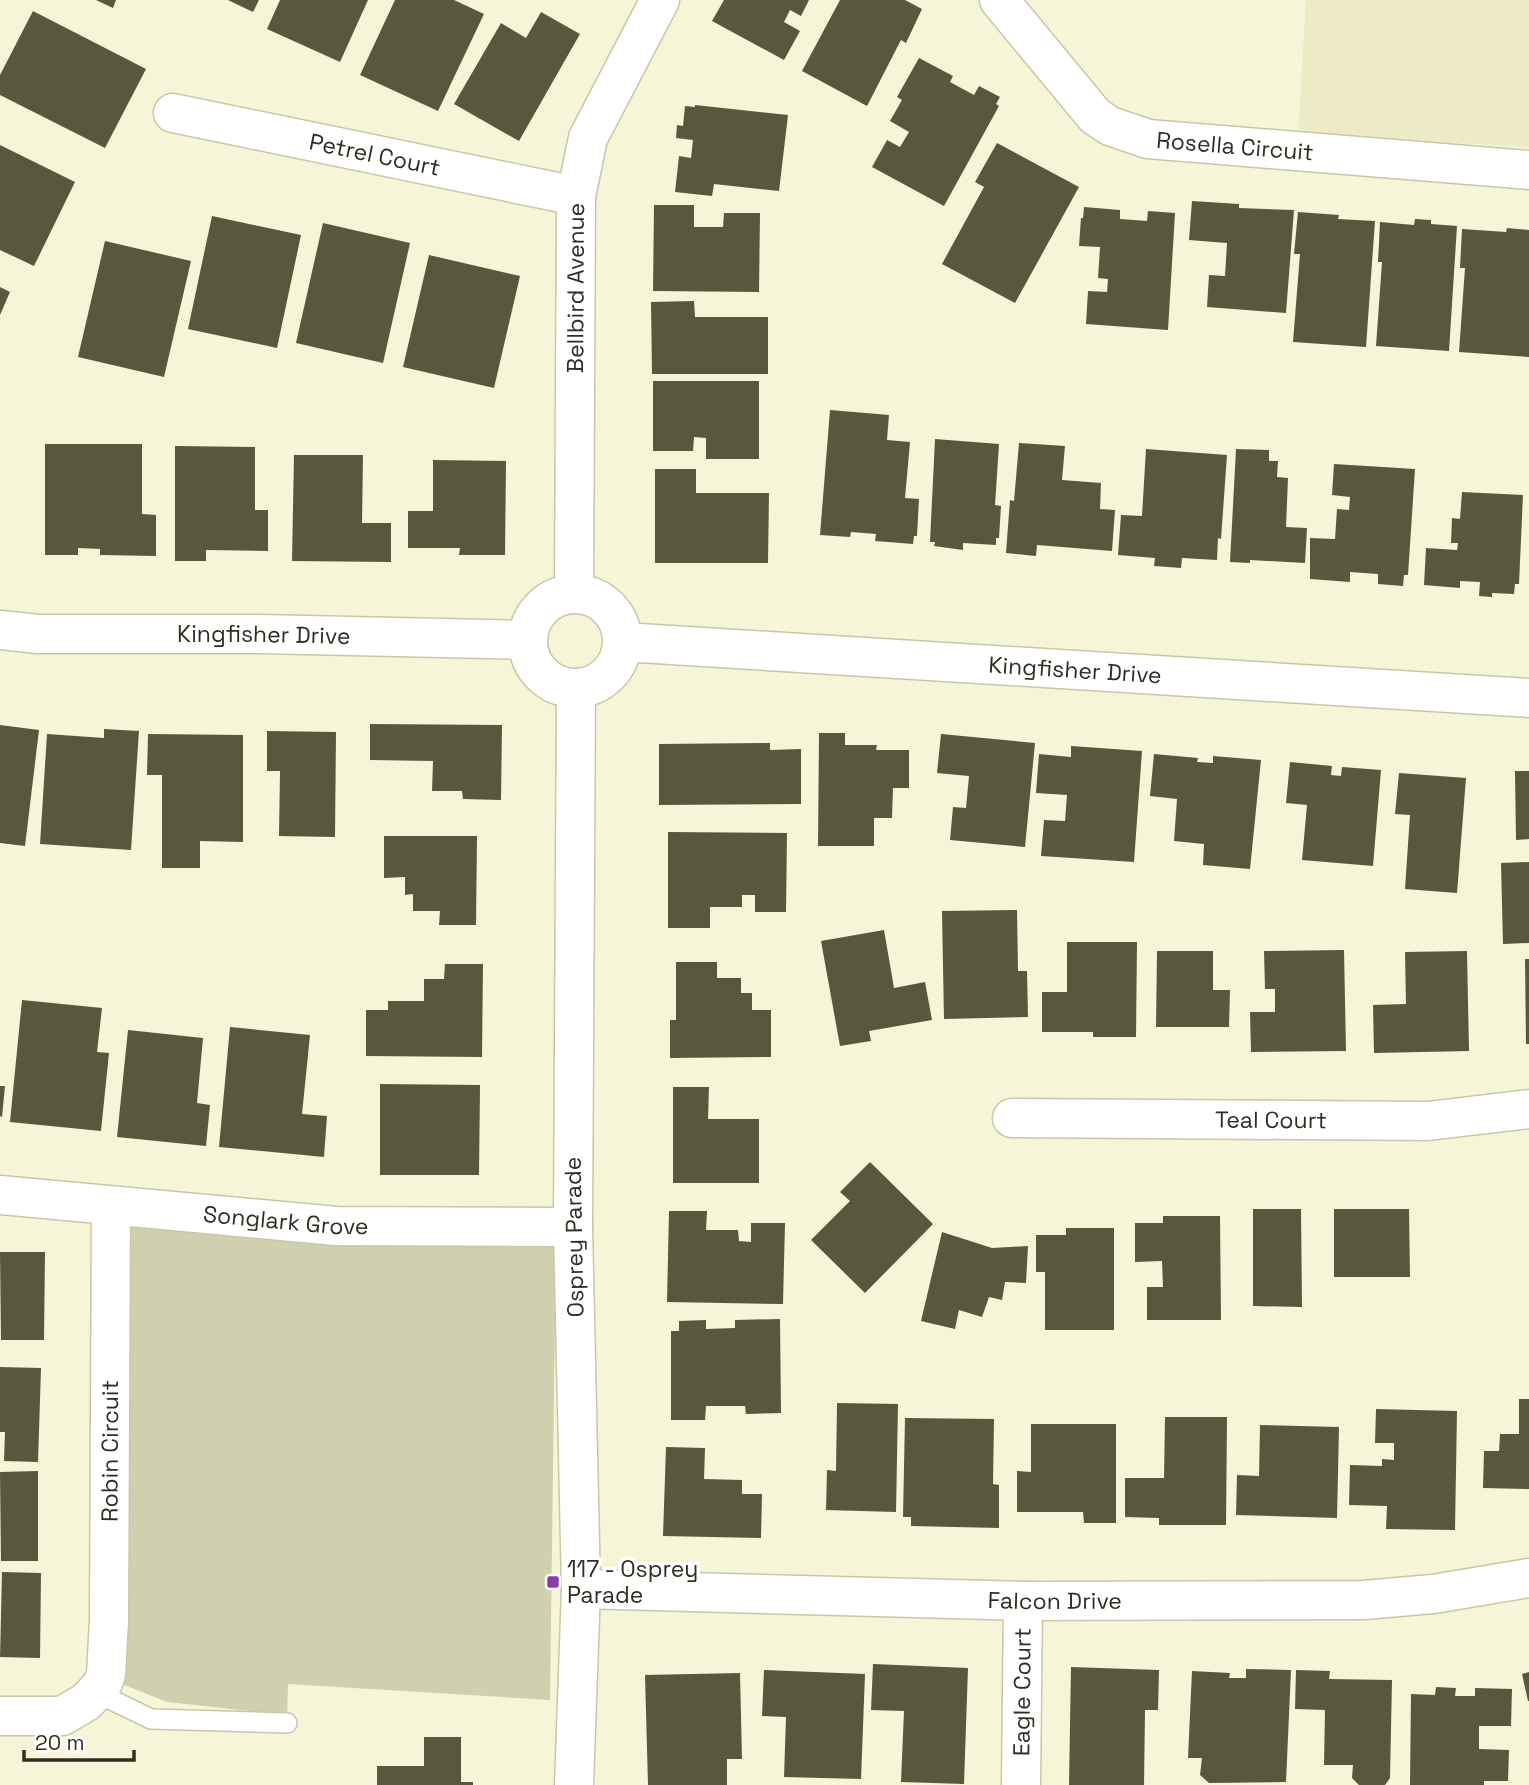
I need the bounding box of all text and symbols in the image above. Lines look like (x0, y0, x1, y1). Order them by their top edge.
street label: Rosella Circuit (1155, 125, 1315, 167)
street label: Petrel Court (307, 126, 443, 183)
street label: Bellbird Avenue (560, 203, 591, 373)
street label: Kingfisher Drive (177, 619, 351, 651)
street label: Kingfisher Drive (988, 650, 1163, 690)
street label: Teal Court (1215, 1104, 1327, 1135)
street label: Osprey Parade (558, 1156, 590, 1318)
street label: Songlark Grove (202, 1199, 369, 1241)
street label: Robin Circuit (94, 1380, 125, 1522)
place label: 117 - Osprey Parade (567, 1554, 698, 1610)
marker: 117 - Osprey Parade (545, 1574, 561, 1590)
street label: Falcon Drive (987, 1585, 1122, 1616)
street label: Eagle Court (1006, 1628, 1038, 1756)
scale bar (24, 1718, 135, 1762)
text: 20 m (35, 1729, 85, 1756)

